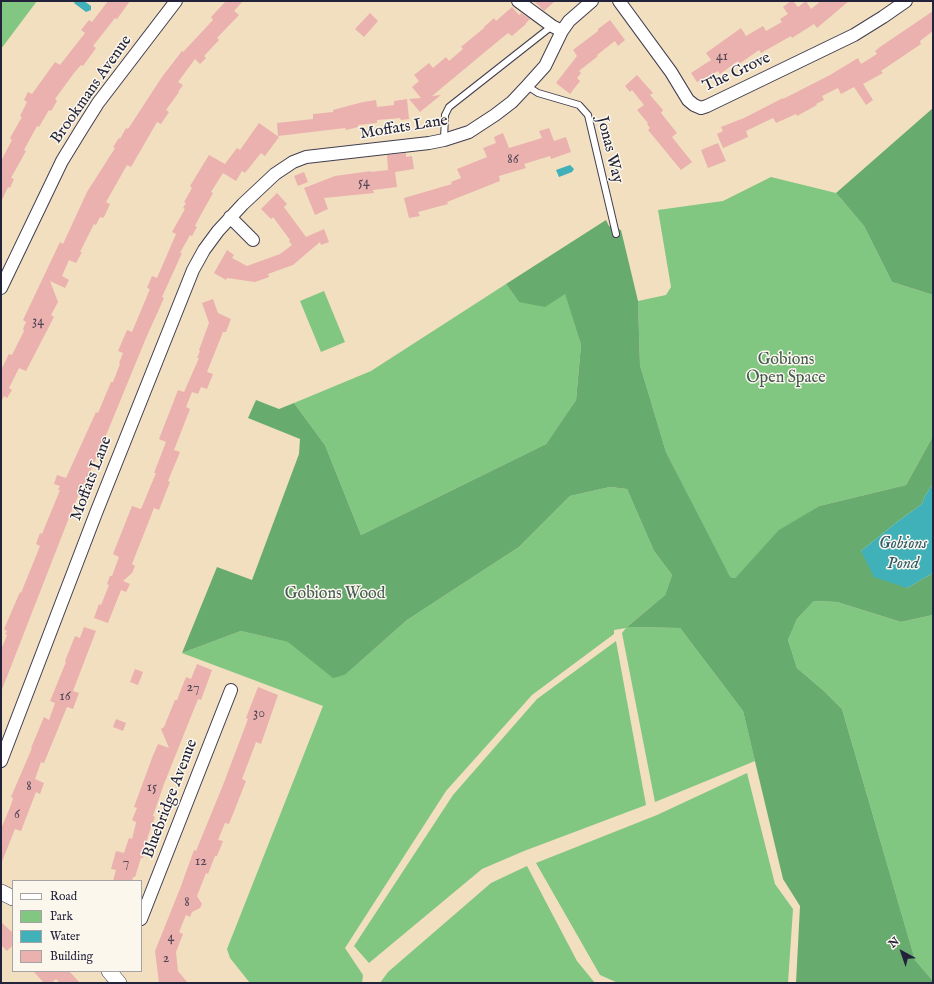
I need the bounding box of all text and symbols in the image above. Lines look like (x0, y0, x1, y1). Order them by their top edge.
street label: Brookmans Avenue (47, 32, 137, 148)
street label: The Grove (700, 49, 774, 97)
house number: 41 (716, 49, 728, 65)
street label: Moffats Lane (359, 112, 449, 144)
street label: Jonas Way (591, 115, 627, 185)
house number: 86 (507, 152, 519, 168)
house number: 54 (358, 175, 370, 191)
house number: 34 (32, 314, 44, 330)
park label: Gobions Open Space (746, 351, 826, 389)
street label: Moffats Lane (67, 434, 117, 524)
water label: Gobions Pond (879, 535, 927, 575)
park label: Gobions Wood (285, 585, 385, 605)
house number: 27 (187, 680, 199, 696)
house number: 16 (59, 689, 71, 705)
house number: 30 (253, 706, 265, 722)
street label: Bluebridge Avenue (139, 737, 203, 861)
house number: 8 (26, 779, 32, 795)
house number: 15 (147, 780, 157, 796)
house number: 6 (14, 807, 20, 823)
house number: 12 (195, 854, 207, 870)
house number: 7 (123, 855, 129, 871)
legend (12, 880, 142, 972)
text: Road (50, 889, 77, 904)
house number: 8 (184, 895, 190, 911)
text: Park (50, 909, 73, 924)
text: Water (50, 929, 80, 944)
house number: 4 (168, 930, 174, 946)
north arrow (882, 932, 922, 972)
text: N (886, 934, 902, 951)
text: Building (50, 949, 93, 964)
house number: 2 (163, 951, 169, 967)

